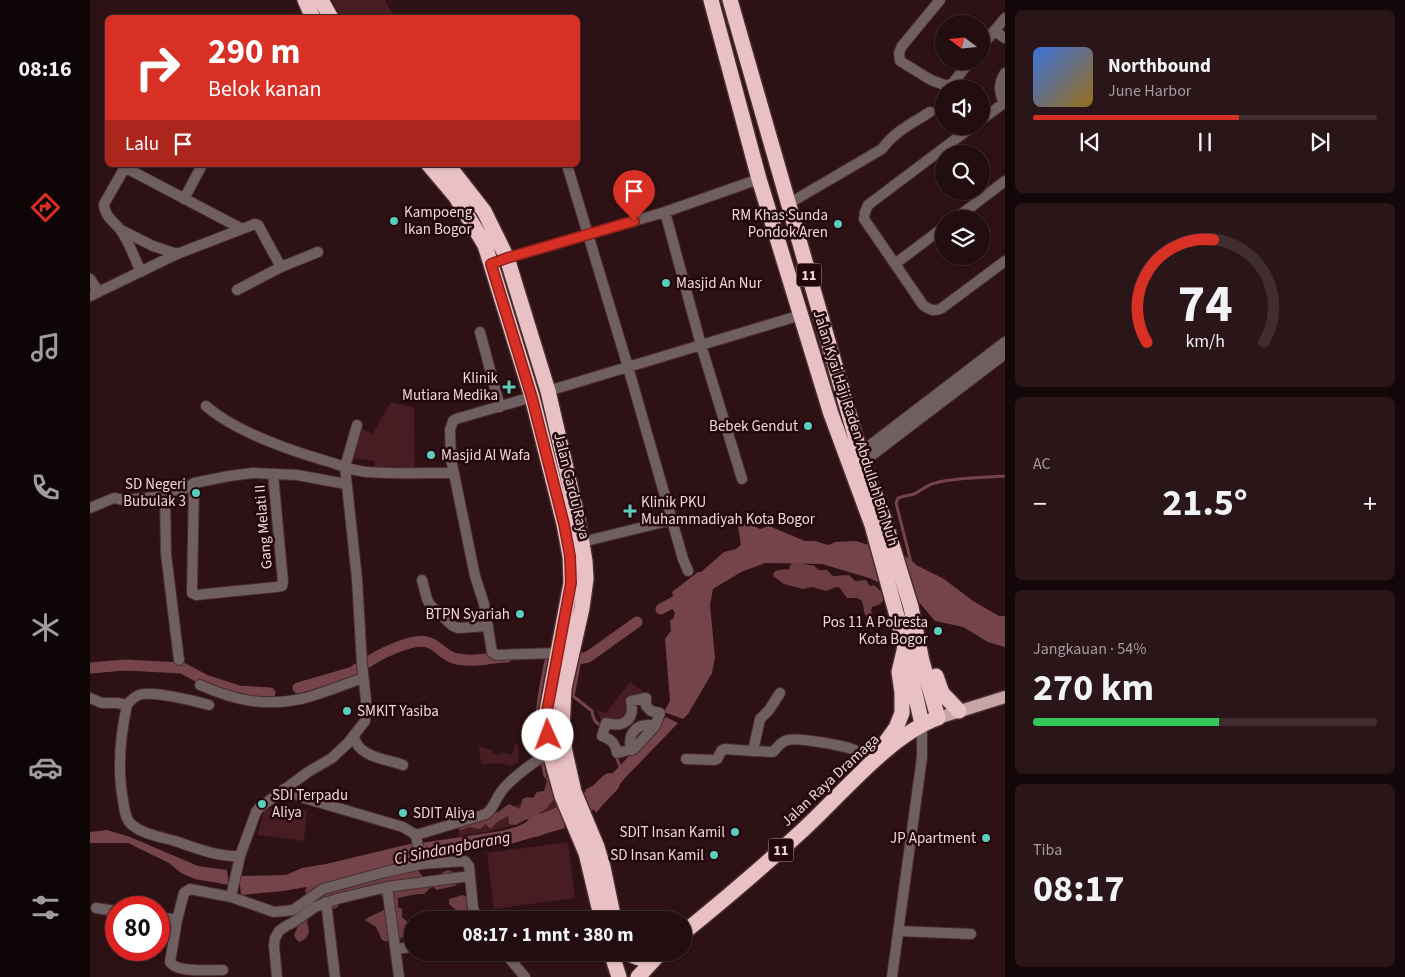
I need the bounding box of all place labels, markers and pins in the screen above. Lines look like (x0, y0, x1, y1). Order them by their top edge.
pin (613, 170, 655, 221)
place label: Kampoeng Ikan Bogor (404, 202, 473, 240)
place label: RM Khas Sunda Pondok Aren (732, 205, 828, 243)
marker: Kampoeng Ikan Bogor (388, 215, 400, 227)
marker: RM Khas Sunda Pondok Aren (832, 218, 844, 230)
place label: Masjid An Nur (676, 273, 763, 294)
marker: Masjid An Nur (660, 277, 672, 289)
place label: Klinik Mutiara Medika (402, 368, 499, 406)
marker: Klinik Mutiara Medika (502, 380, 516, 394)
place label: Bebek Gendut (709, 416, 798, 437)
marker: Bebek Gendut (802, 420, 814, 432)
place label: Masjid Al Wafa (441, 445, 530, 466)
marker: Masjid Al Wafa (425, 449, 437, 461)
place label: SD Negeri Bubulak 3 (123, 474, 186, 512)
marker: SD Negeri Bubulak 3 (190, 487, 202, 499)
place label: Klinik PKU Muhammadiyah Kota Bogor (641, 492, 816, 530)
marker: Klinik PKU Muhammadiyah Kota Bogor (623, 504, 637, 518)
place label: BTPN Syariah (425, 604, 510, 625)
marker: BTPN Syariah (514, 608, 526, 620)
place label: Pos 11 A Polresta Kota Bogor (823, 612, 929, 650)
marker: Pos 11 A Polresta Kota Bogor (932, 625, 944, 637)
place label: SMKIT Yasiba (357, 701, 439, 722)
marker: SMKIT Yasiba (341, 705, 353, 717)
place label: SDI Terpadu Aliya (272, 785, 348, 823)
marker: SDI Terpadu Aliya (256, 798, 268, 810)
place label: SDIT Aliya (413, 803, 475, 824)
marker: SDIT Aliya (397, 807, 409, 819)
place label: SDIT Insan Kamil (619, 822, 725, 843)
marker: SDIT Insan Kamil (729, 826, 741, 838)
place label: JP Apartment (890, 828, 976, 849)
marker: JP Apartment (980, 832, 992, 844)
place label: SD Insan Kamil (610, 845, 704, 866)
marker: SD Insan Kamil (708, 849, 720, 861)

